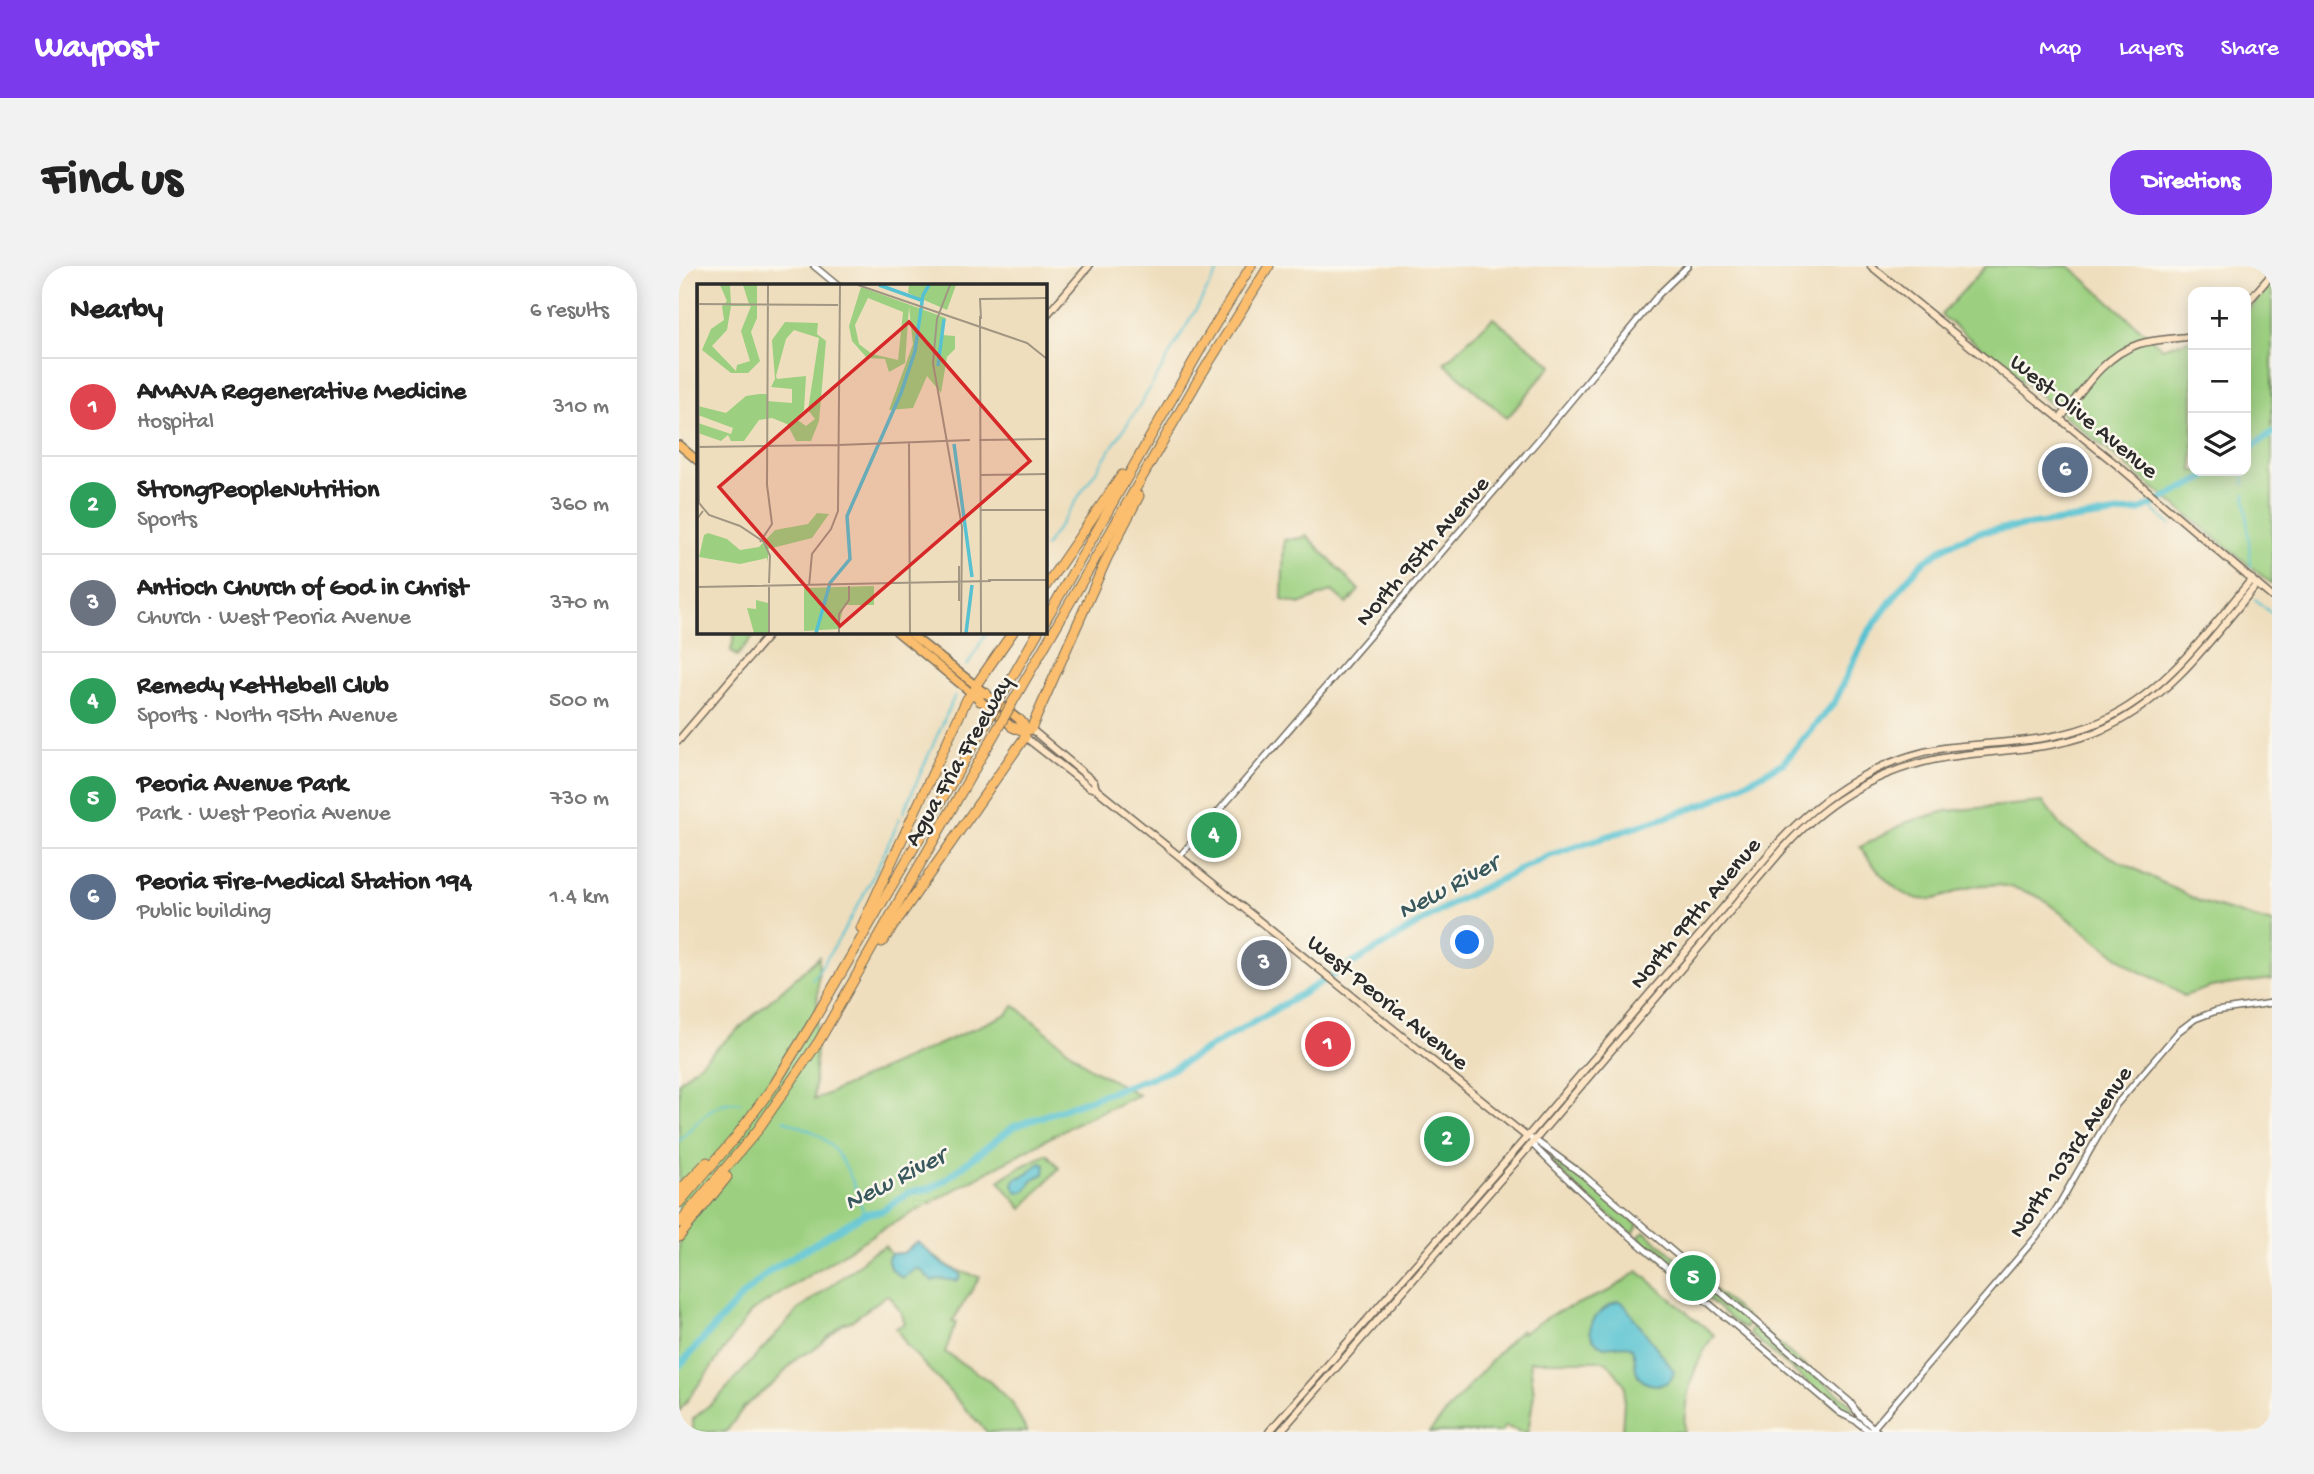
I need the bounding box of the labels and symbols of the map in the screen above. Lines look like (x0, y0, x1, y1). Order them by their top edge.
inset map (697, 284, 1047, 634)
street label: West Olive Avenue (2003, 349, 2163, 487)
pin: 6 (2042, 444, 2088, 496)
street label: North 95th Avenue (1350, 471, 1497, 634)
street label: Agua Fria Freeway (899, 671, 1021, 852)
pin: 4 (1191, 809, 1237, 861)
street label: North 99th Avenue (1625, 832, 1769, 996)
water label: New River (1393, 847, 1509, 928)
your location (1450, 925, 1484, 959)
street label: West Peoria Avenue (1300, 929, 1474, 1078)
pin: 3 (1241, 937, 1287, 989)
pin: 1 (1305, 1018, 1351, 1070)
street label: North 103rd Avenue (2004, 1061, 2141, 1244)
pin: 2 (1424, 1113, 1470, 1165)
water label: New River (840, 1140, 956, 1220)
pin: 5 (1670, 1252, 1716, 1304)

